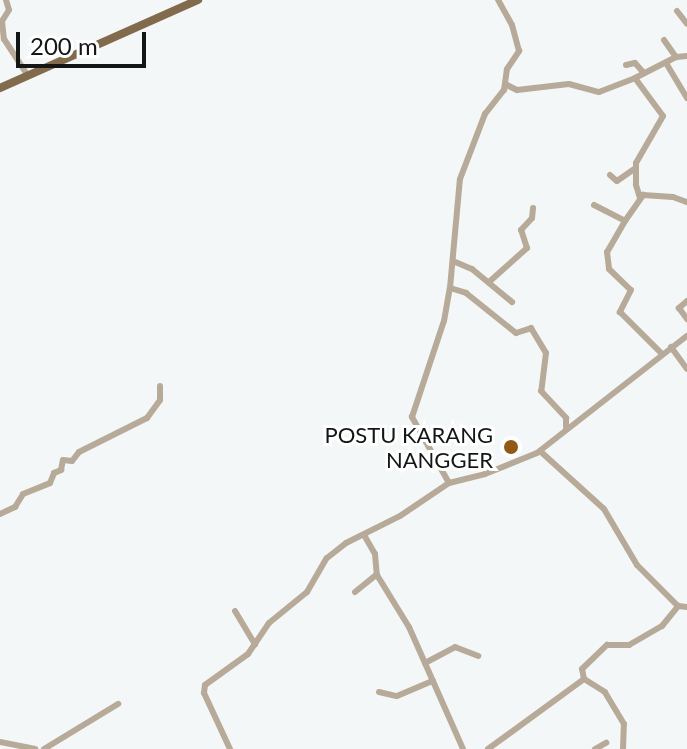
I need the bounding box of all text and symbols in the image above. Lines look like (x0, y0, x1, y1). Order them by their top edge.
scale bar (20, 16, 150, 66)
text: 200 m (30, 31, 98, 60)
place label: POSTU KARANG NANGGER (324, 421, 493, 472)
marker: POSTU KARANG NANGGER (500, 436, 522, 458)

